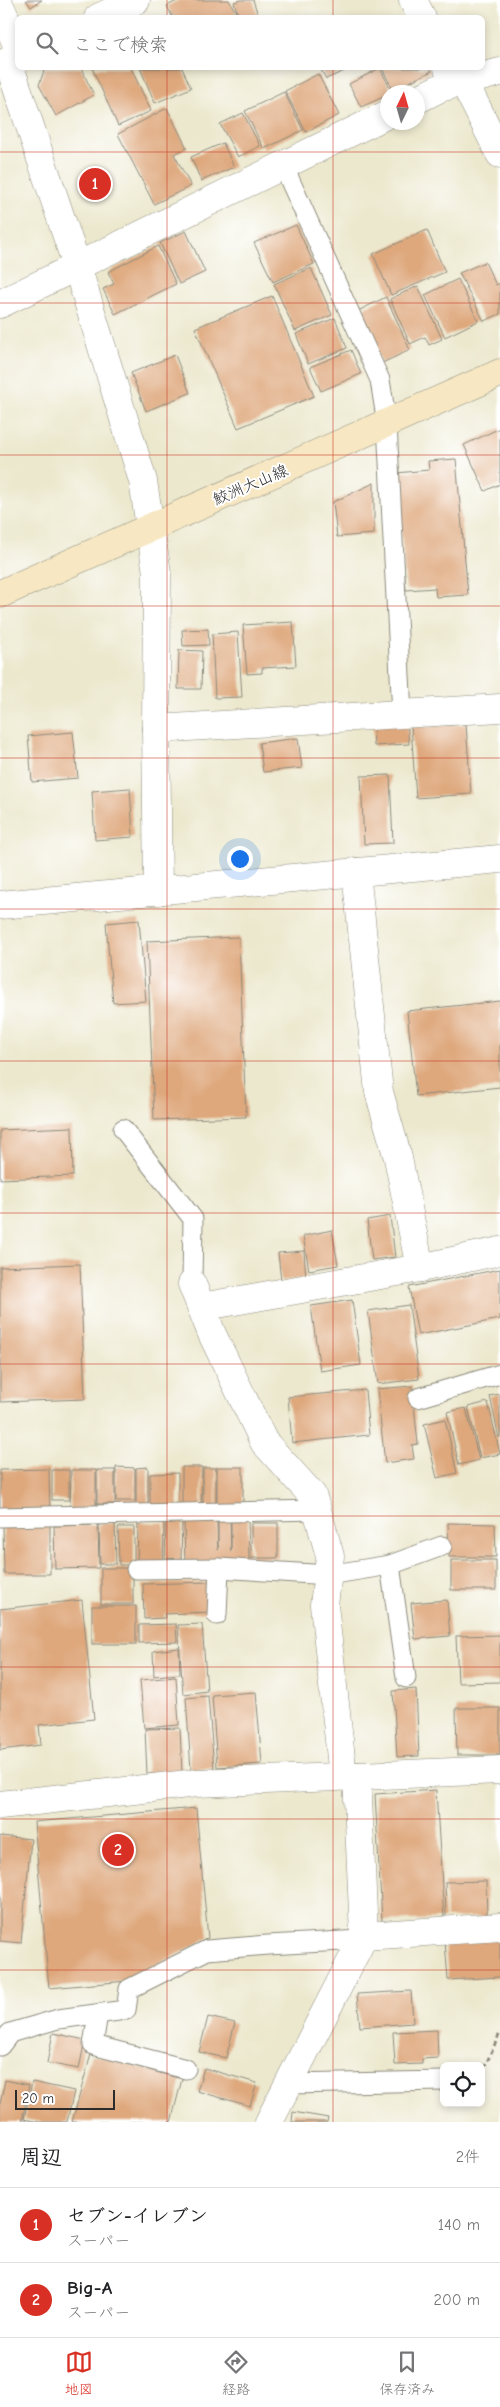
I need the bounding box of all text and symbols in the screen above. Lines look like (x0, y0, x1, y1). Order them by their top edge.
search box (15, 15, 485, 70)
icon: search (33, 29, 61, 57)
text: ここで検索 (73, 34, 168, 56)
north arrow (380, 85, 425, 130)
pin: 1 (79, 165, 111, 203)
street label: 鮫洲大山線 (210, 461, 291, 509)
your location (227, 846, 253, 872)
pin: 2 (102, 1831, 134, 1869)
map controls (440, 2062, 485, 2107)
button: locate (440, 2062, 485, 2107)
scale bar (15, 2087, 115, 2110)
text: 20 m (22, 2090, 54, 2107)
text: 周辺 (20, 2145, 62, 2169)
text: 2件 (456, 2148, 480, 2166)
text: セブン-イレブン (67, 2205, 208, 2227)
text: 1 (33, 2216, 39, 2234)
text: 140 m (438, 2216, 480, 2234)
text: スーパー (67, 2232, 130, 2250)
text: Big-A (67, 2277, 112, 2299)
text: 2 (32, 2291, 40, 2309)
text: 200 m (434, 2291, 480, 2309)
text: スーパー (67, 2304, 130, 2322)
tab: 地図 (65, 2348, 93, 2398)
tab: 経路 (222, 2348, 250, 2398)
tab: 保存済み (379, 2348, 435, 2398)

